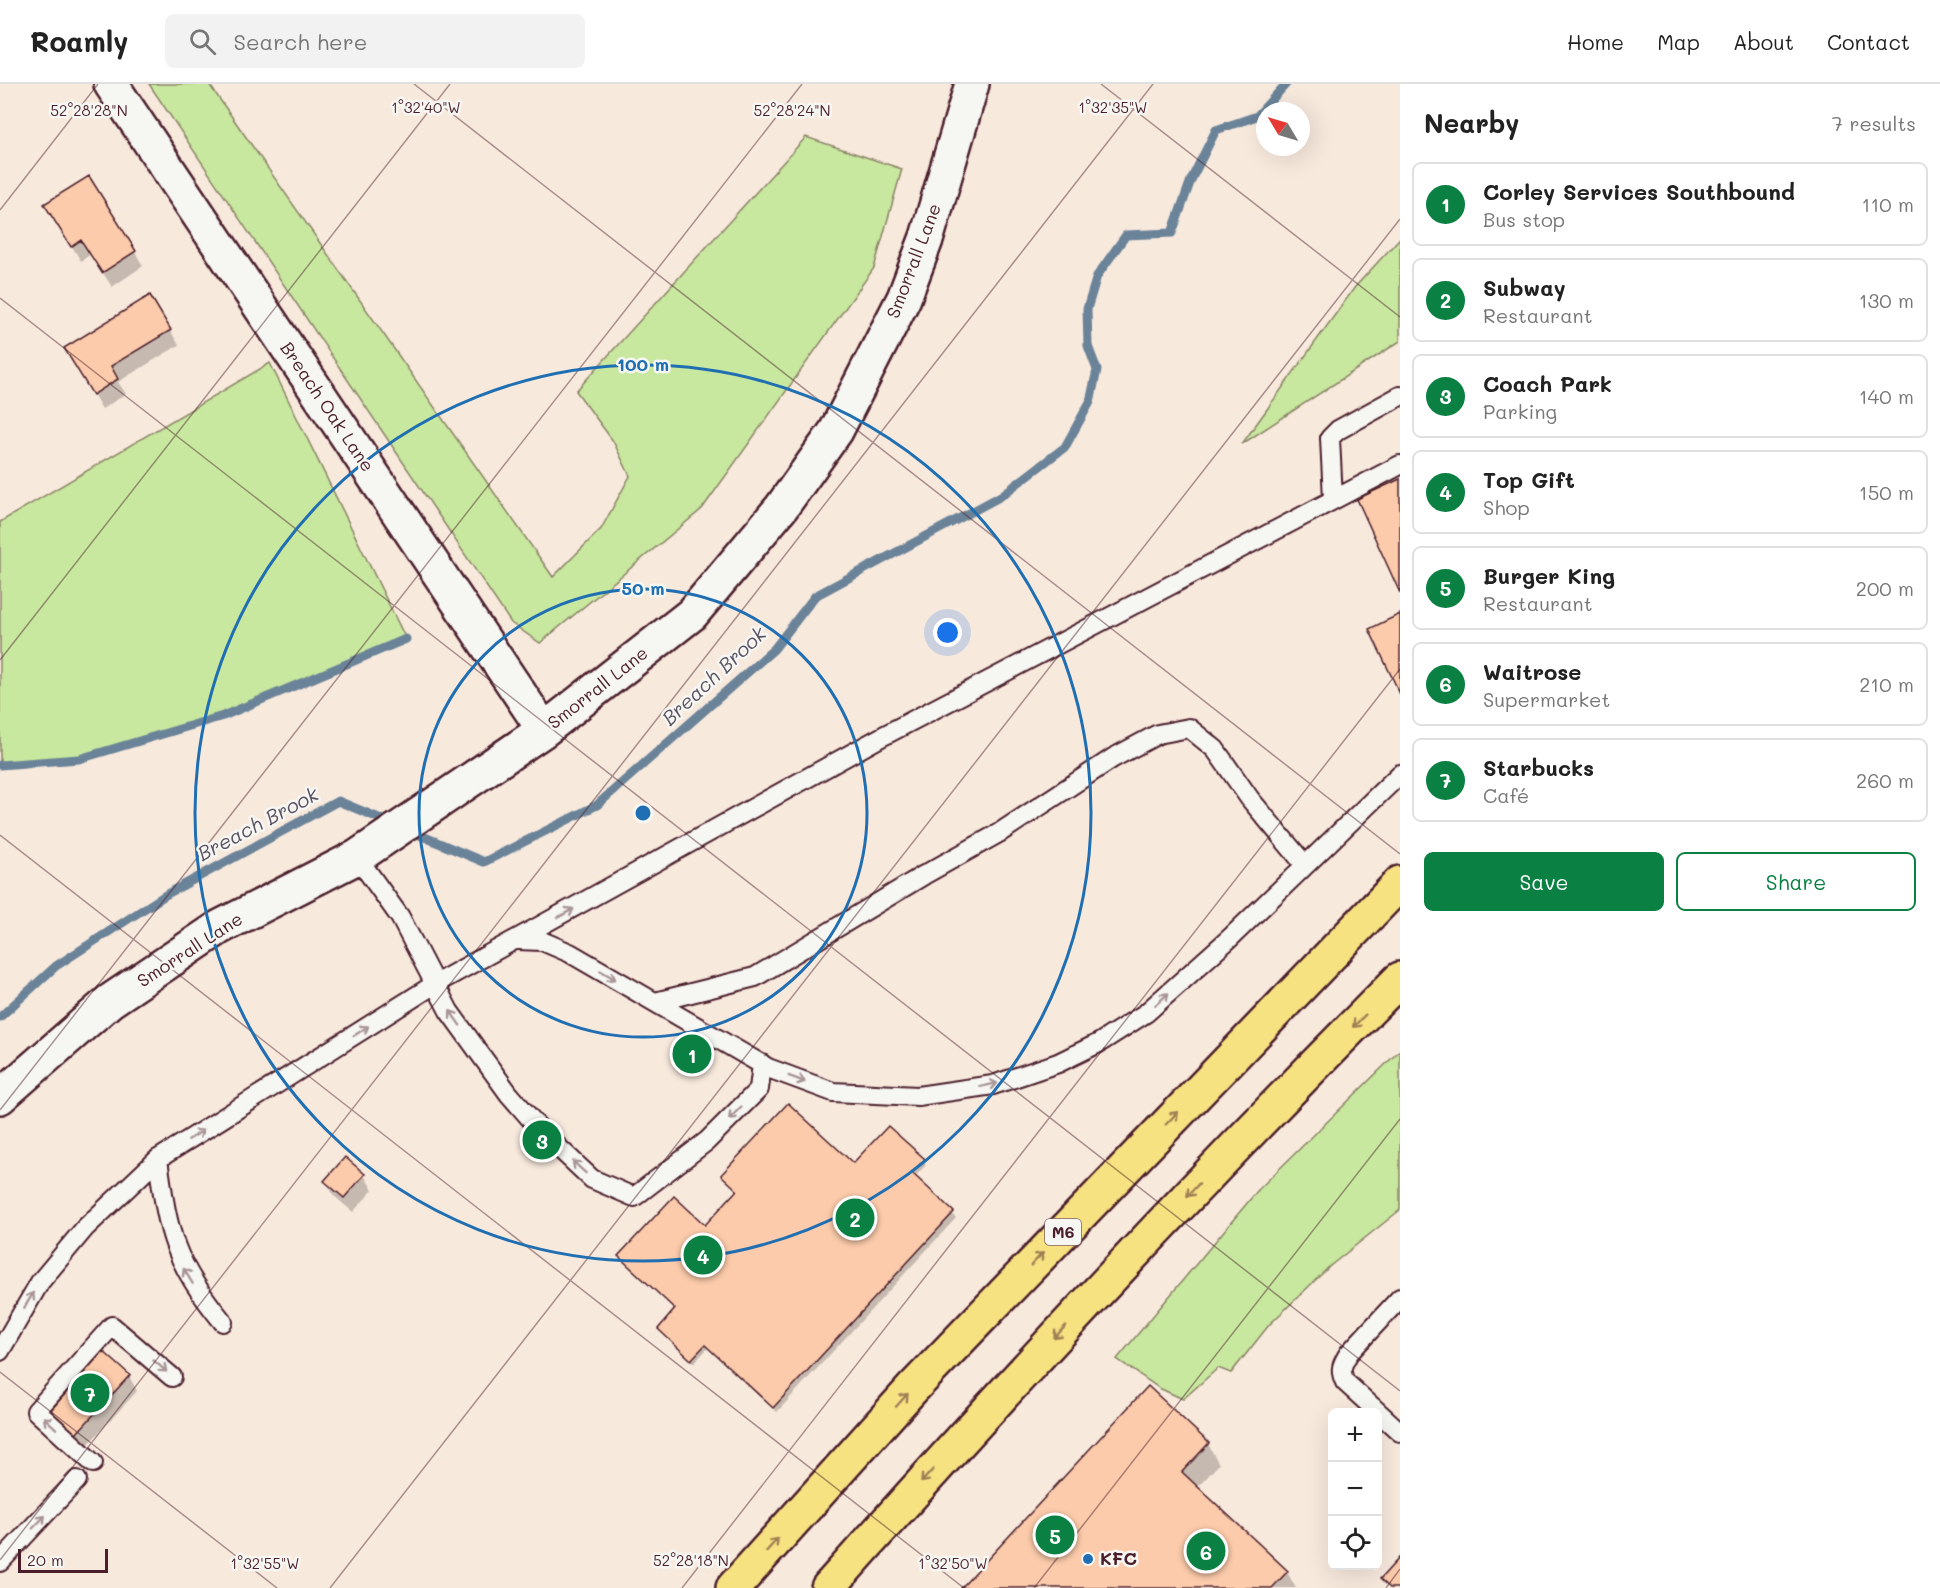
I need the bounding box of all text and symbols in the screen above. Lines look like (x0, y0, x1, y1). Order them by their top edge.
search box (165, 14, 585, 68)
text: Roamly (30, 23, 129, 59)
icon: search (186, 25, 219, 58)
text: Search here (234, 27, 367, 56)
text: Home (1567, 28, 1624, 55)
text: Map (1657, 28, 1700, 55)
text: About (1733, 28, 1794, 55)
text: Contact (1827, 28, 1910, 55)
text: 1°32'40"W (391, 97, 461, 117)
text: 1°32'35"W (1079, 97, 1147, 117)
text: 52°28'28"N (50, 100, 128, 120)
text: 52°28'24"N (753, 100, 831, 120)
north arrow (1256, 102, 1310, 156)
text: Nearby (1424, 106, 1519, 140)
text: 7 results (1832, 110, 1916, 136)
text: Corley Services Southbound (1483, 177, 1795, 206)
text: 1 (1441, 191, 1450, 217)
text: 110 m (1861, 191, 1914, 217)
street label: Smorrall Lane (880, 200, 946, 321)
text: Bus stop (1483, 206, 1565, 232)
text: Subway (1483, 273, 1566, 302)
text: 2 (1440, 287, 1451, 313)
text: 130 m (1859, 287, 1914, 313)
text: Restaurant (1483, 302, 1593, 328)
street label: Breach Oak Lane (275, 337, 380, 476)
text: 100 m (617, 352, 669, 376)
text: Coach Park (1483, 369, 1612, 398)
text: 3 (1440, 383, 1452, 409)
text: 140 m (1859, 383, 1914, 409)
text: Parking (1483, 398, 1557, 424)
text: Top Gift (1483, 465, 1575, 494)
text: 4 (1439, 479, 1452, 505)
text: 150 m (1859, 479, 1914, 505)
text: Shop (1483, 494, 1530, 520)
text: Burger King (1483, 561, 1615, 590)
text: 5 (1440, 575, 1451, 601)
text: 200 m (1856, 575, 1914, 601)
text: 50 m (622, 576, 664, 600)
text: Restaurant (1483, 590, 1593, 616)
your location (933, 618, 962, 647)
water label: Breach Brook (656, 620, 771, 730)
street label: Smorrall Lane (542, 640, 652, 734)
text: Waitrose (1483, 657, 1581, 686)
text: 6 (1439, 671, 1452, 697)
text: 210 m (1859, 671, 1914, 697)
text: Supermarket (1483, 686, 1610, 712)
text: Starbucks (1483, 753, 1594, 782)
text: 7 (1440, 767, 1451, 793)
text: 260 m (1856, 767, 1914, 793)
water label: Breach Brook (192, 780, 323, 866)
text: Café (1483, 782, 1529, 808)
centre of rings (633, 803, 653, 823)
button: Save (1424, 852, 1664, 911)
button: Share (1676, 852, 1916, 911)
street label: Smorrall Lane (132, 906, 247, 992)
one-way arrow (557, 907, 574, 919)
one-way arrow (599, 969, 616, 981)
one-way arrow (1154, 992, 1169, 1006)
one-way arrow (449, 1011, 461, 1027)
one-way arrow (1351, 1013, 1366, 1028)
one-way arrow (352, 1025, 369, 1037)
pin: 1 (672, 1032, 712, 1076)
one-way arrow (787, 1074, 806, 1085)
one-way arrow (979, 1079, 998, 1090)
one-way arrow (728, 1105, 742, 1120)
one-way arrow (1165, 1111, 1180, 1126)
pin: 3 (522, 1118, 562, 1162)
one-way arrow (187, 1129, 204, 1141)
one-way arrow (572, 1160, 587, 1175)
one-way arrow (1186, 1183, 1200, 1198)
pin: 2 (836, 1196, 874, 1240)
road number: M6 (1045, 1219, 1081, 1245)
pin: 4 (684, 1232, 722, 1278)
one-way arrow (1030, 1252, 1044, 1267)
one-way arrow (182, 1268, 194, 1285)
one-way arrow (24, 1292, 35, 1310)
one-way arrow (1052, 1325, 1067, 1340)
one-way arrow (152, 1359, 167, 1373)
pin: 7 (70, 1370, 110, 1416)
one-way arrow (895, 1393, 909, 1408)
map controls (1328, 1408, 1382, 1570)
button: + (1328, 1408, 1382, 1462)
one-way arrow (43, 1416, 58, 1430)
button: − (1328, 1462, 1382, 1516)
one-way arrow (920, 1468, 934, 1483)
pin: 5 (1036, 1512, 1074, 1558)
one-way arrow (32, 1514, 46, 1529)
button: locate (1328, 1516, 1382, 1570)
pin: 6 (1186, 1528, 1226, 1574)
one-way arrow (765, 1537, 779, 1552)
scale bar (18, 1546, 108, 1574)
place label: KFC (1100, 1546, 1137, 1570)
text: 20 m (27, 1549, 64, 1570)
text: 52°28'18"N (653, 1550, 729, 1570)
marker: KFC (1081, 1552, 1095, 1566)
text: 1°32'55"W (231, 1553, 299, 1573)
text: 1°32'50"W (918, 1553, 988, 1573)

